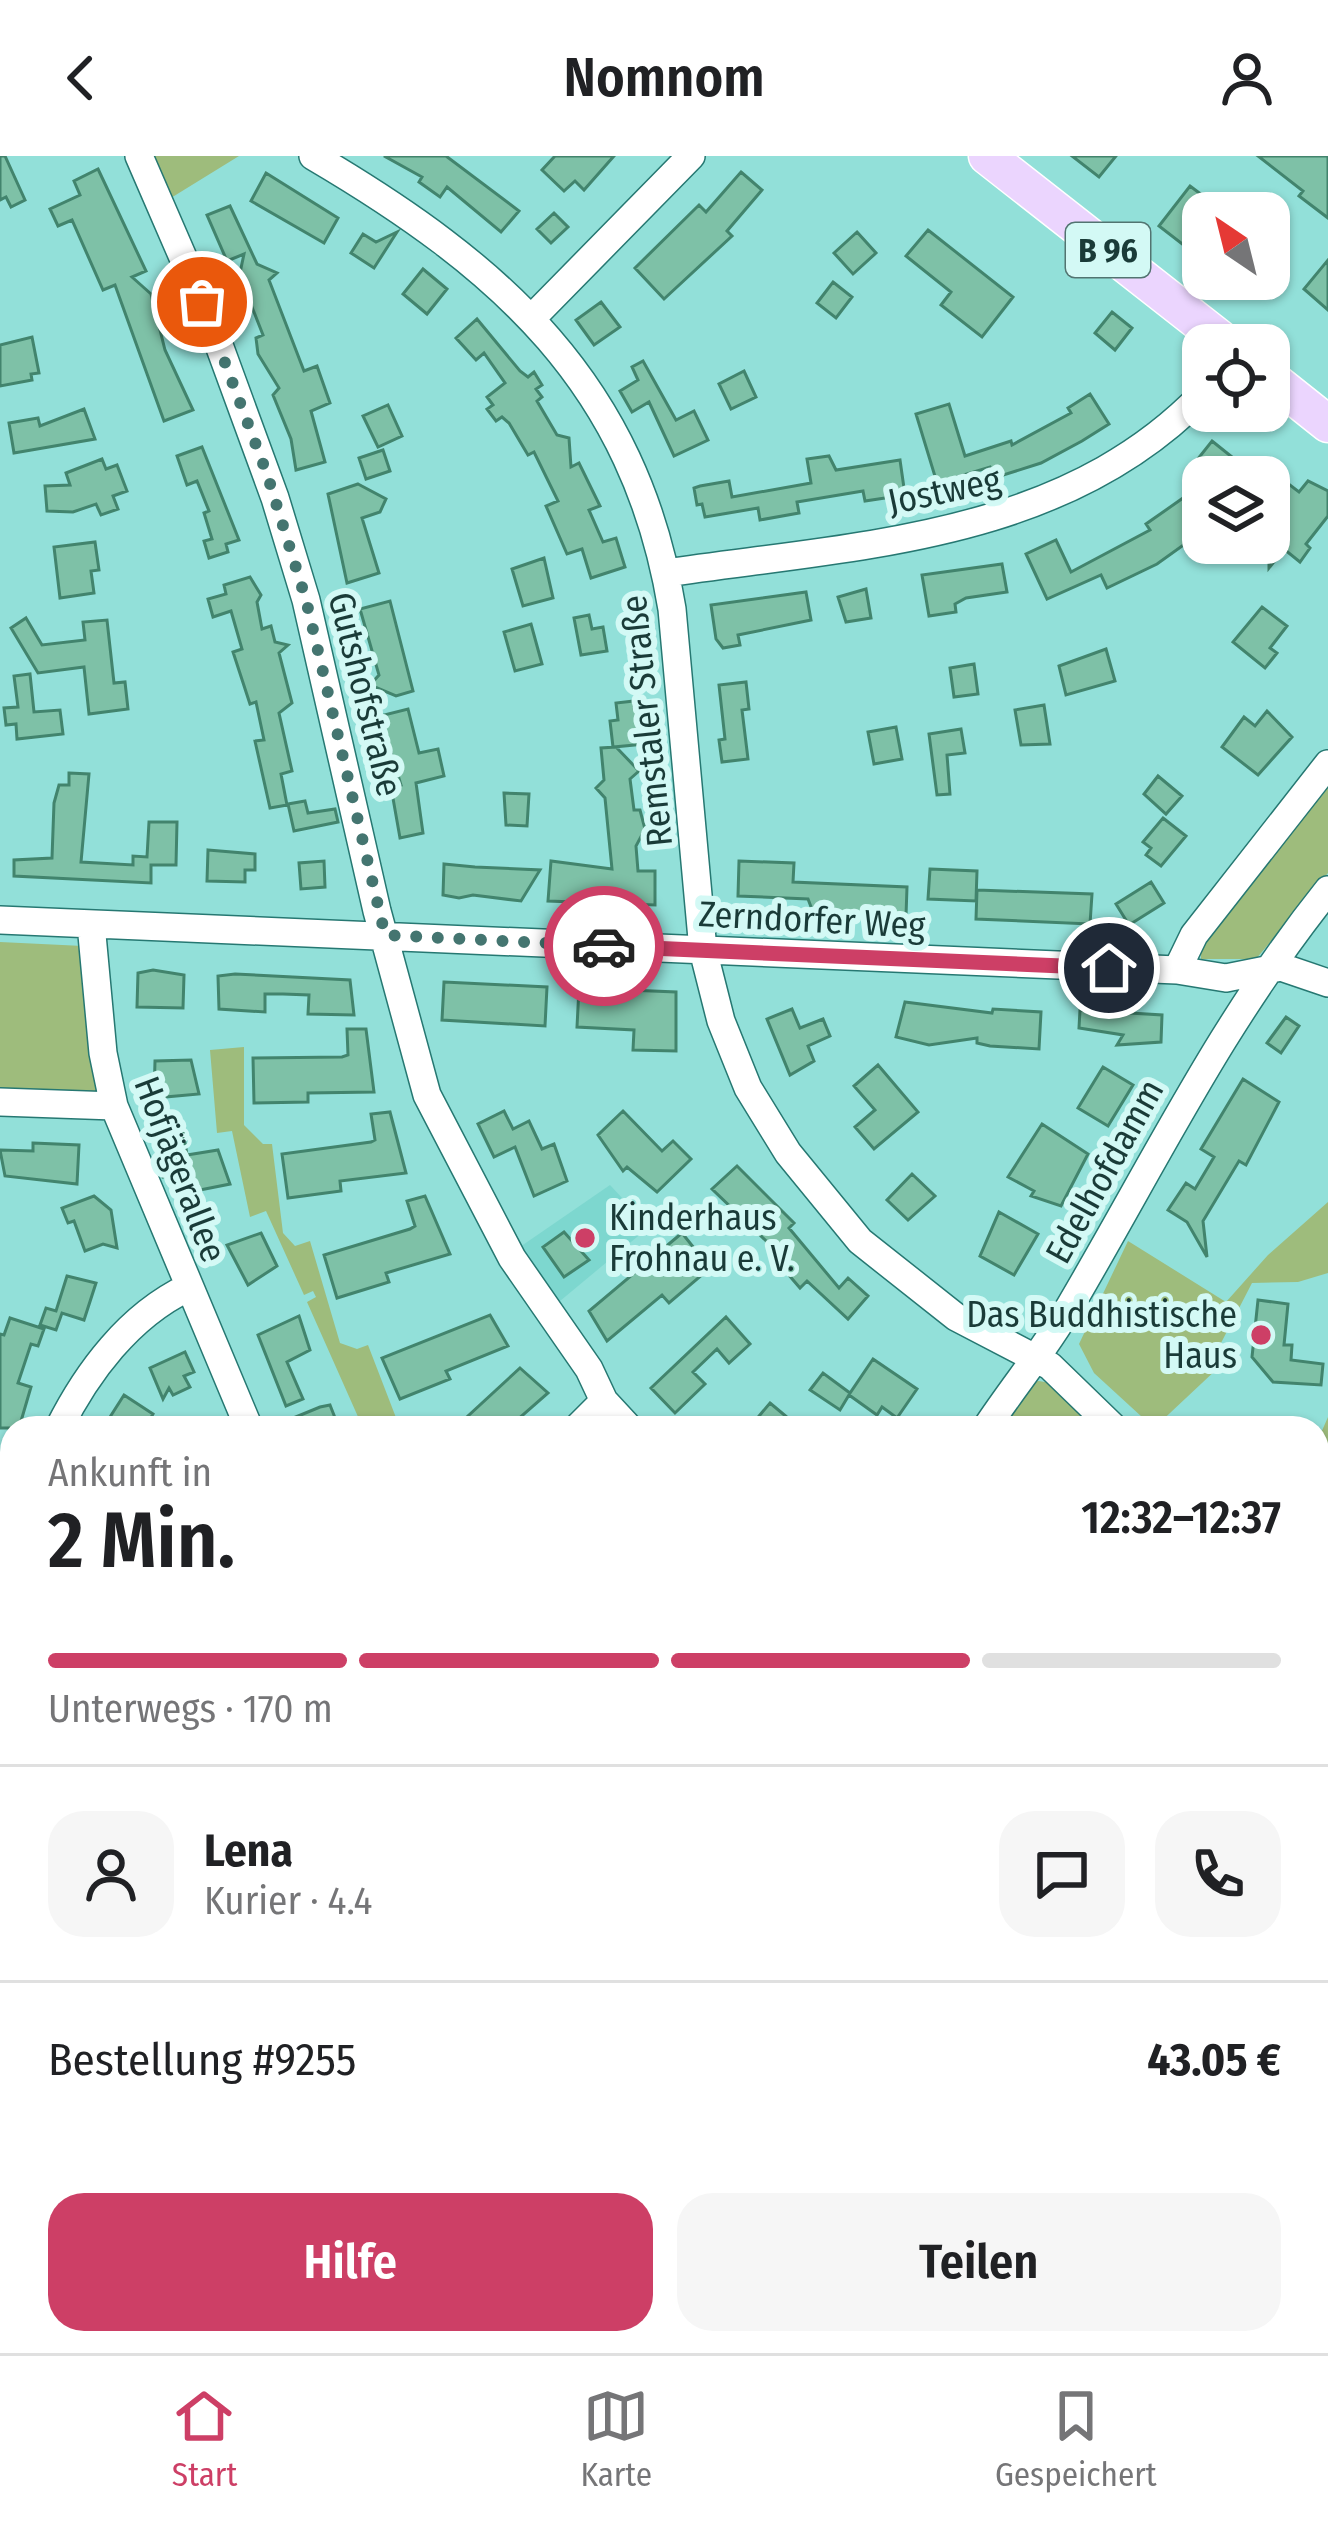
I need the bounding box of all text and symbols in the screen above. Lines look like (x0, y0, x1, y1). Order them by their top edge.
icon: back (48, 45, 114, 111)
icon: person (1214, 45, 1280, 111)
text: Nomnom (564, 46, 765, 110)
north arrow (1182, 192, 1290, 300)
map controls (1182, 192, 1290, 564)
road number: B 96 (1066, 223, 1150, 277)
pin (151, 251, 253, 353)
icon: bag (169, 269, 235, 335)
button: locate (1182, 324, 1290, 432)
button: layers (1182, 456, 1290, 564)
street label: Jostweg (884, 458, 1005, 524)
street label: Gutshofstraße (318, 588, 412, 801)
street label: Remstaler Straße (612, 593, 682, 849)
courier (544, 886, 664, 1006)
street label: Zerndorfer Weg (697, 892, 927, 948)
icon: car (571, 913, 637, 979)
pin (1058, 917, 1160, 1019)
icon: home (1076, 935, 1142, 1001)
street label: Hofjägerallee (125, 1070, 236, 1268)
street label: Edelhofdamm (1036, 1072, 1173, 1271)
place label: Kinderhaus Frohnau e. V. (609, 1196, 795, 1281)
marker: Kinderhaus Frohnau e. V. (572, 1225, 598, 1251)
place label: Das Buddhistische Haus (966, 1293, 1237, 1378)
marker: Das Buddhistische Haus (1248, 1322, 1274, 1348)
text: Ankunft in (48, 1450, 212, 1496)
text: 12:32–12:37 (1081, 1491, 1281, 1545)
text: 2 Min. (48, 1494, 235, 1588)
text: Unterwegs · 170 m (48, 1686, 333, 1732)
button: person (48, 1811, 174, 1937)
button: chat (999, 1811, 1125, 1937)
button: phone (1155, 1811, 1281, 1937)
text: Lena (204, 1824, 293, 1878)
text: Kurier · 4.4 (204, 1878, 372, 1924)
text: Bestellung #9255 (48, 2033, 356, 2087)
text: 43.05 € (1147, 2033, 1281, 2087)
button: Hilfe (48, 2193, 653, 2331)
button: Teilen (677, 2193, 1281, 2331)
tab: Start (171, 2383, 237, 2495)
tab: Karte (580, 2383, 652, 2495)
tab: Gespeichert (995, 2383, 1157, 2495)

